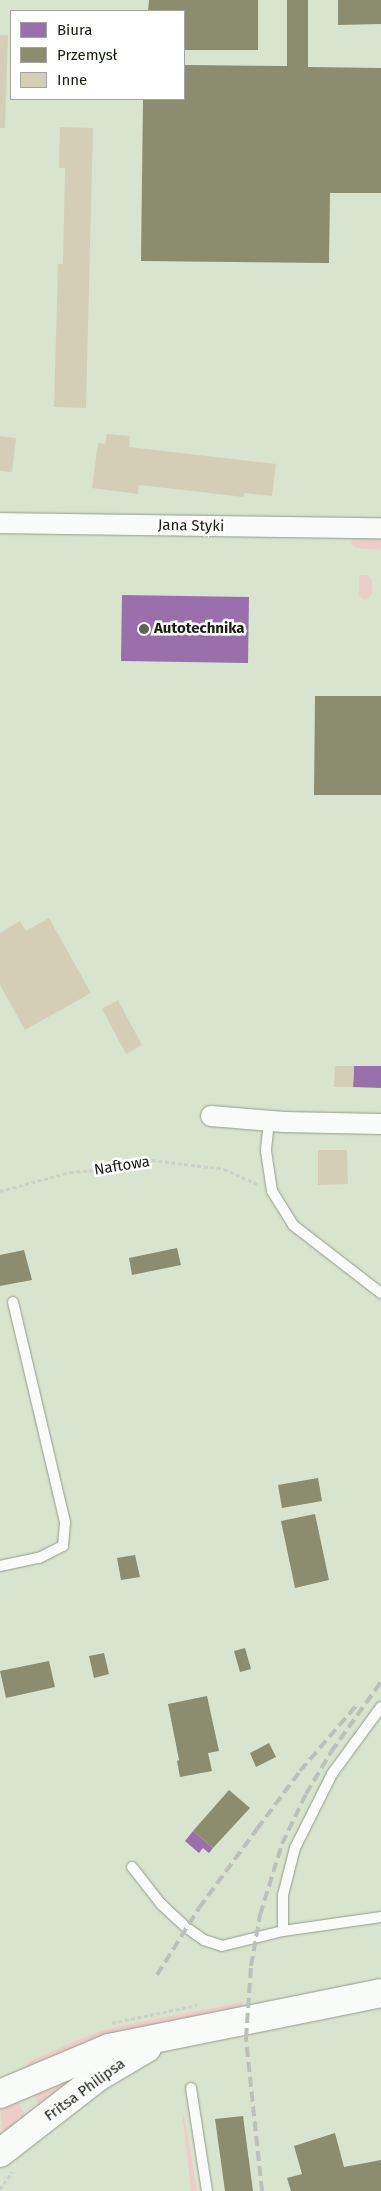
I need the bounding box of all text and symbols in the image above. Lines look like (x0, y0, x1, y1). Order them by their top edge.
legend (10, 10, 185, 100)
text: Biura (57, 21, 93, 39)
text: Przemysł (57, 46, 117, 64)
text: Inne (57, 71, 87, 89)
street label: Jana Styki (158, 516, 224, 536)
place label: Autotechnika (154, 620, 245, 638)
marker: Autotechnika (138, 623, 150, 635)
street label: Naftowa (93, 1153, 151, 1179)
street label: Fritsa Philipsa (41, 2055, 129, 2125)

